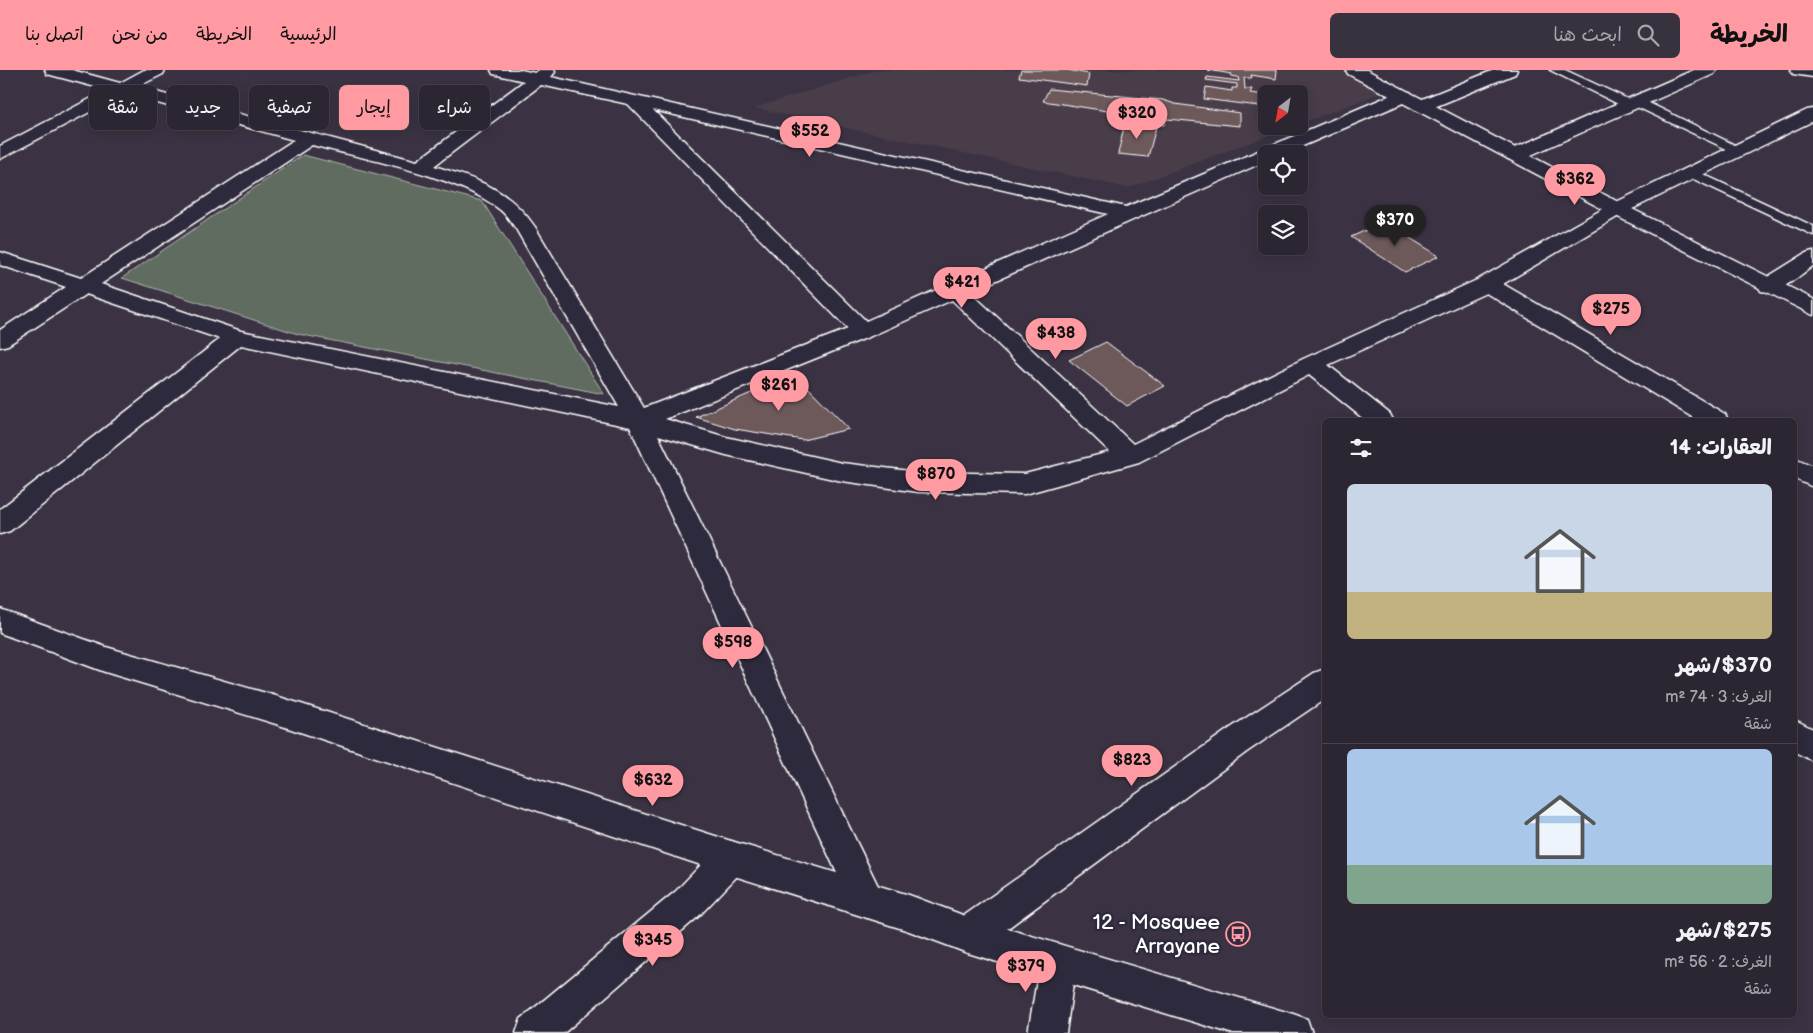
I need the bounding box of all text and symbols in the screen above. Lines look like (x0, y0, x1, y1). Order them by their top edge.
search box (1330, 13, 1680, 58)
text: الخريطة (1710, 20, 1788, 49)
icon: search (1634, 21, 1662, 49)
text: اتصل بنا (25, 24, 84, 45)
text: من نحن (112, 24, 168, 45)
text: الخريطة (196, 24, 252, 45)
text: الرئيسية (280, 24, 337, 45)
text: ابحث هنا (1553, 24, 1622, 47)
chip: شقة (89, 85, 157, 130)
chip: جديد (167, 85, 239, 130)
chip: تصفية (249, 85, 329, 130)
chip: إيجار (339, 85, 409, 130)
chip: شراء (419, 85, 490, 130)
north arrow (1258, 85, 1308, 135)
map controls (1258, 85, 1308, 255)
pin: $320 (1107, 98, 1167, 140)
text: $320 (1117, 104, 1157, 123)
pin: $552 (780, 116, 840, 158)
text: $552 (791, 122, 829, 141)
button: locate (1258, 145, 1308, 195)
pin: $362 (1545, 164, 1605, 206)
text: $362 (1555, 170, 1595, 189)
pin: $370 (1365, 204, 1425, 247)
button: layers (1258, 205, 1308, 255)
text: $370 (1376, 211, 1414, 230)
pin: $421 (932, 266, 992, 309)
text: $421 (944, 273, 980, 292)
pin: $275 (1581, 294, 1641, 336)
text: $275 (1592, 300, 1630, 319)
pin: $438 (1026, 318, 1086, 360)
text: $438 (1037, 324, 1075, 343)
pin: $261 (749, 370, 809, 412)
text: $261 (761, 376, 797, 395)
icon: filters (1347, 434, 1375, 462)
text: العقارات: 14 (1670, 435, 1772, 460)
pin: $870 (906, 458, 966, 501)
text: $870 (917, 465, 955, 484)
icon: home (1515, 516, 1605, 606)
pin: $598 (703, 626, 763, 669)
text: $598 (714, 633, 752, 652)
text: $370/شهر (1676, 653, 1772, 678)
text: الغرف: 3 · 74 m² (1665, 688, 1772, 707)
text: شقة (1744, 715, 1772, 734)
pin: $823 (1102, 744, 1162, 787)
text: $823 (1113, 751, 1151, 770)
pin: $632 (623, 764, 683, 807)
text: $632 (633, 771, 673, 790)
icon: home (1515, 782, 1605, 872)
place label: 12 - Mosquee Arrayane (1093, 910, 1220, 959)
text: $275/شهر (1677, 918, 1772, 943)
bus stop icon: 12 - Mosquee Arrayane (1225, 921, 1251, 947)
pin: $345 (623, 924, 683, 967)
text: $345 (634, 931, 672, 950)
pin: $379 (996, 950, 1056, 993)
text: الغرف: 2 · 56 m² (1664, 953, 1772, 972)
text: $379 (1007, 957, 1045, 976)
text: شقة (1744, 980, 1772, 999)

